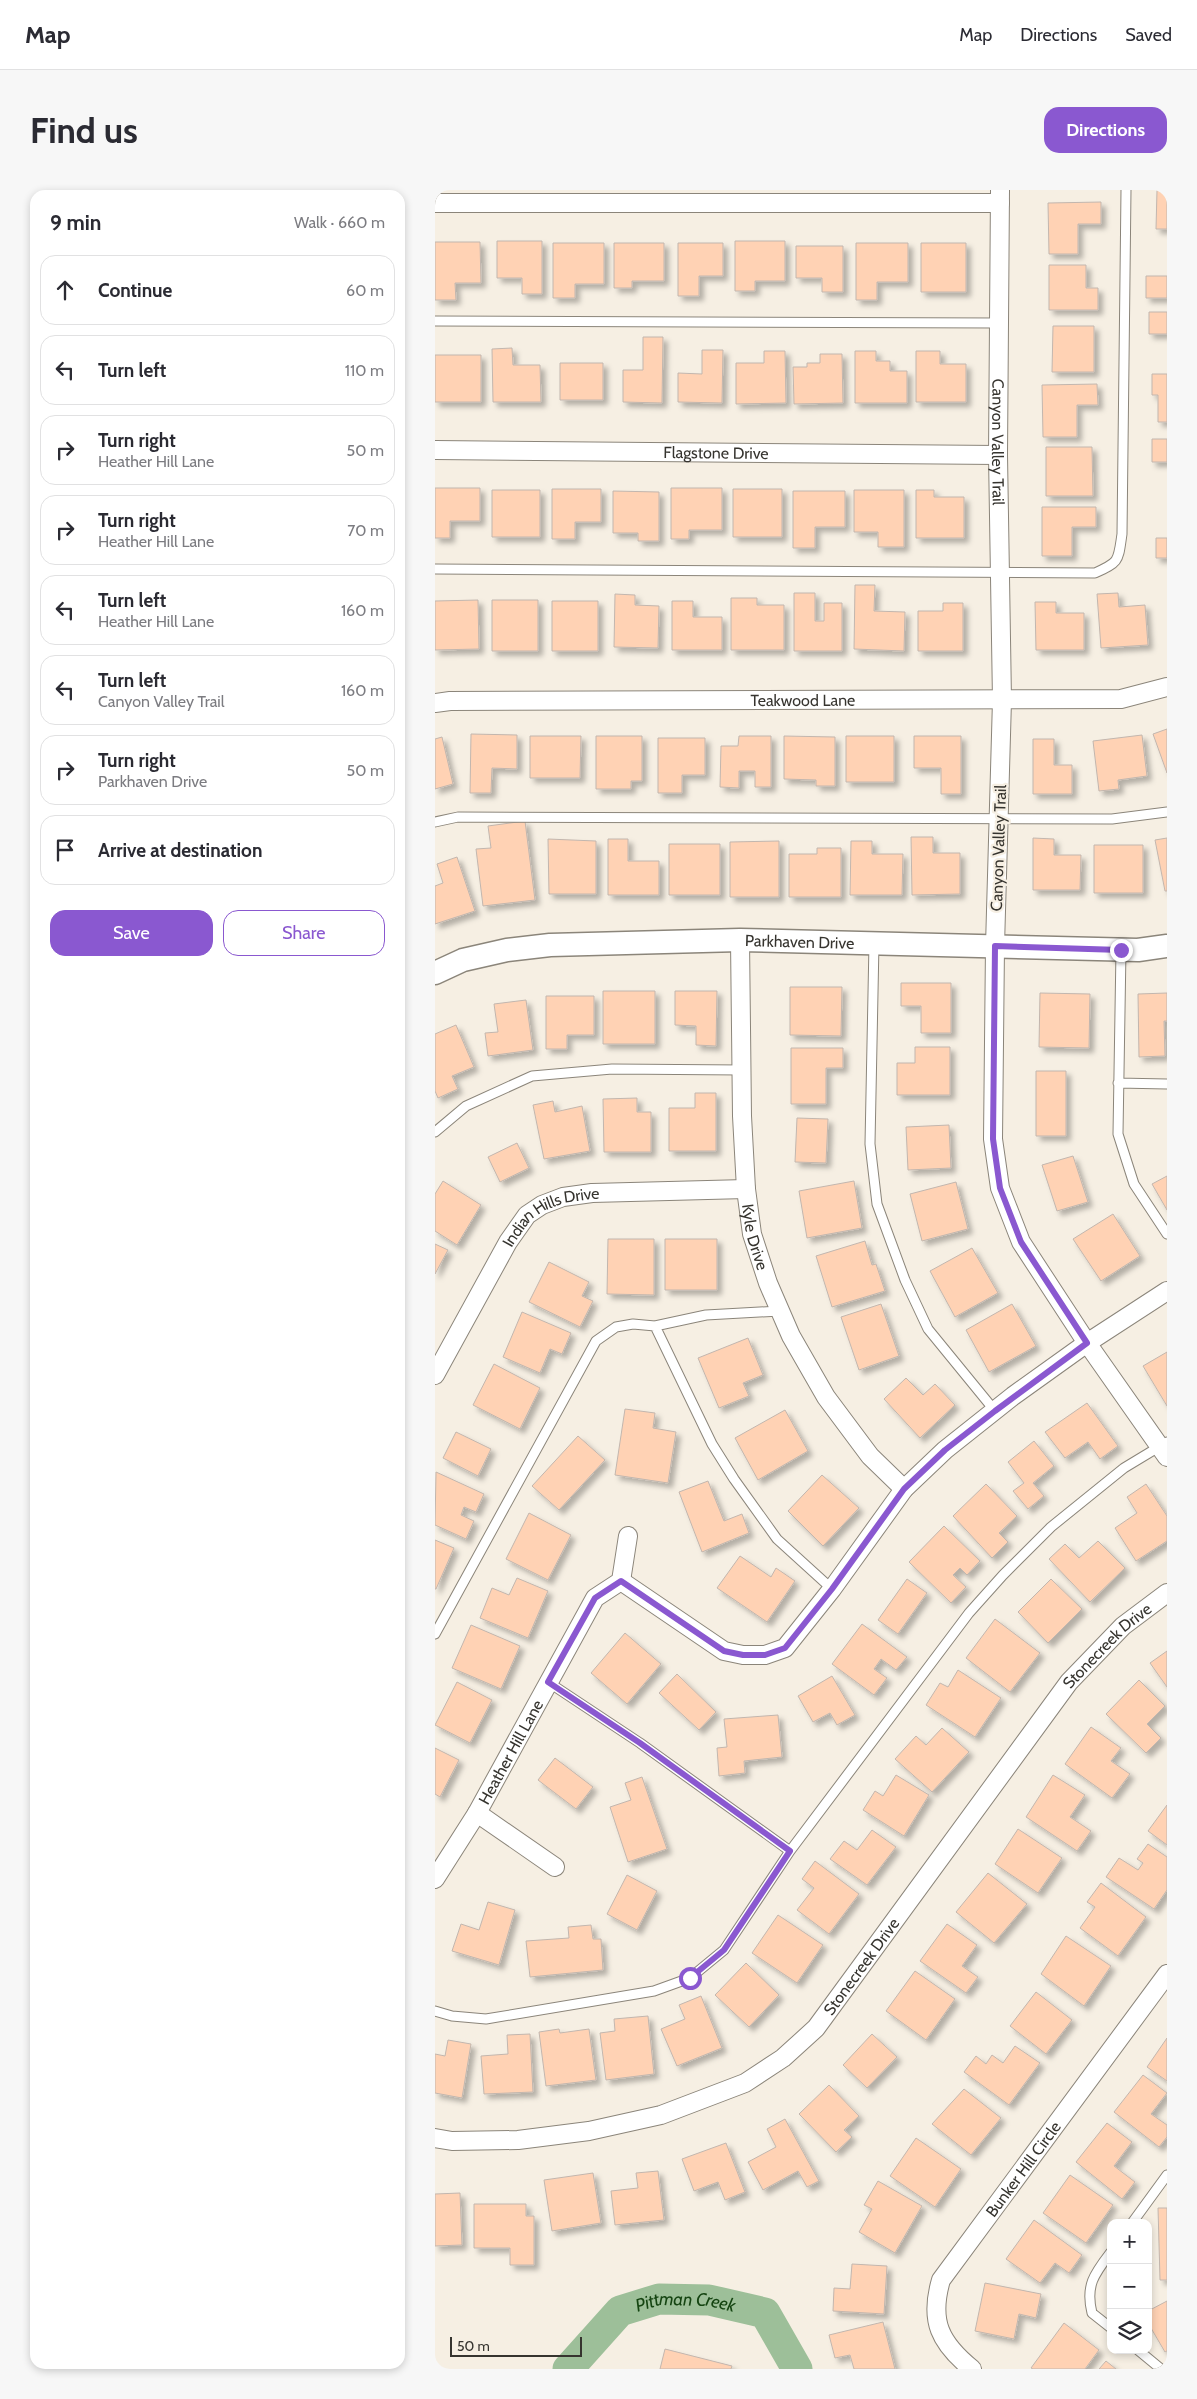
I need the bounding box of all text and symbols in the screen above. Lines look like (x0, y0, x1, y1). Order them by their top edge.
text: Map (25, 20, 71, 49)
text: Map (959, 24, 992, 46)
text: Directions (1020, 24, 1097, 46)
text: Saved (1125, 24, 1172, 46)
button: Directions (1044, 107, 1167, 153)
text: Find us (30, 109, 138, 152)
text: 9 min (50, 210, 101, 235)
text: Walk · 660 m (294, 213, 385, 232)
icon: ahead (51, 276, 79, 304)
text: Continue (98, 279, 172, 302)
text: 60 m (346, 281, 384, 300)
icon: left (51, 356, 79, 384)
text: Turn left (98, 359, 166, 382)
text: 110 m (345, 361, 384, 380)
street label: Canyon Valley Trail (988, 379, 1008, 506)
text: Turn right (98, 429, 176, 452)
icon: right (51, 436, 79, 464)
text: 50 m (347, 441, 384, 460)
street label: Flagstone Drive (663, 443, 769, 463)
text: Heather Hill Lane (98, 452, 214, 471)
text: Turn right (98, 509, 176, 532)
icon: right (51, 516, 79, 544)
text: 70 m (347, 521, 384, 540)
text: Heather Hill Lane (98, 532, 214, 551)
text: Turn left (98, 589, 166, 612)
icon: left (51, 596, 79, 624)
text: 160 m (341, 601, 384, 620)
text: Heather Hill Lane (98, 612, 214, 631)
text: Turn left (98, 669, 166, 692)
icon: left (51, 676, 79, 704)
text: 160 m (341, 681, 384, 700)
street label: Teakwood Lane (750, 691, 855, 710)
text: Canyon Valley Trail (98, 692, 225, 711)
text: Turn right (98, 749, 176, 772)
icon: right (51, 756, 79, 784)
text: 50 m (347, 761, 384, 780)
text: Parkhaven Drive (98, 772, 207, 791)
street label: Canyon Valley Trail (987, 784, 1010, 912)
icon: arrive (51, 836, 79, 864)
text: Arrive at destination (98, 839, 262, 862)
button: Save (50, 910, 213, 956)
button: Share (223, 910, 385, 956)
street label: Parkhaven Drive (745, 931, 855, 953)
route end (1110, 939, 1133, 962)
street label: Indian Hills Drive (498, 1184, 600, 1250)
street label: Kyle Drive (738, 1203, 772, 1273)
street label: Stonecreek Drive (1059, 1599, 1155, 1692)
street label: Heather Hill Lane (475, 1696, 547, 1808)
street label: Stonecreek Drive (820, 1914, 903, 2019)
route start (679, 1967, 702, 1990)
street label: Bunker Hill Circle (982, 2118, 1065, 2221)
map controls (1107, 2219, 1152, 2354)
button: + (1107, 2219, 1152, 2264)
button: − (1107, 2264, 1152, 2309)
water label: Pittman Creek (632, 2288, 739, 2317)
button: layers (1107, 2309, 1152, 2354)
scale bar (450, 2334, 583, 2357)
text: 50 m (457, 2337, 490, 2355)

